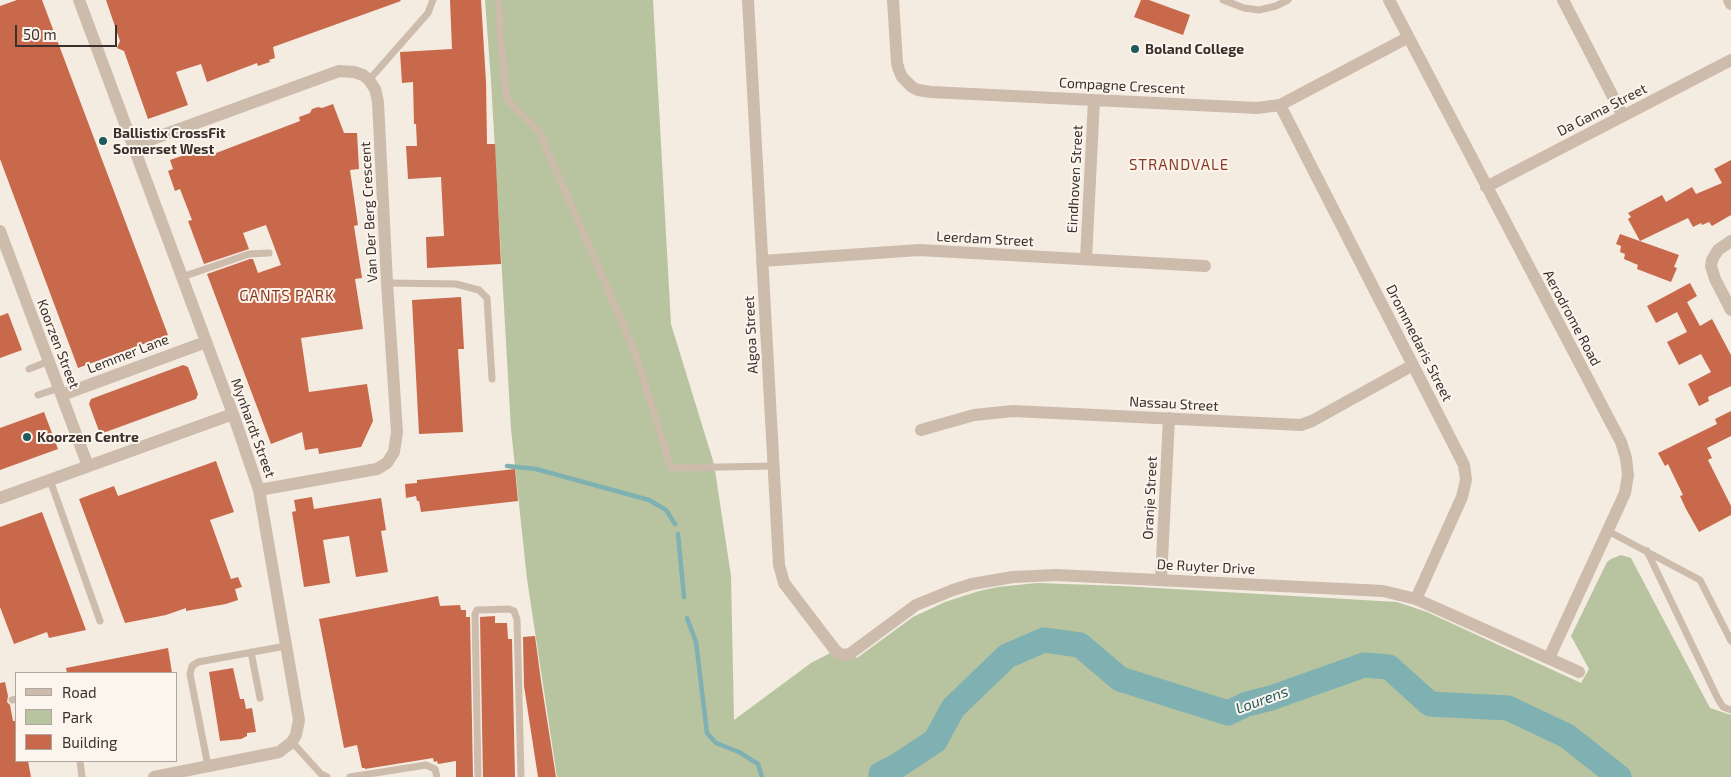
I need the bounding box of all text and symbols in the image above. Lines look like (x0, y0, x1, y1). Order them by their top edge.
scale bar (18, 15, 120, 47)
text: 50 m (23, 25, 57, 43)
place label: Boland College (1145, 41, 1244, 57)
marker: Boland College (1129, 43, 1141, 55)
street label: Compagne Crescent (1058, 74, 1186, 98)
street label: Da Gama Street (1554, 80, 1650, 140)
street label: Eindhoven Street (1064, 124, 1086, 234)
place label: Ballistix CrossFit Somerset West (113, 125, 226, 158)
marker: Ballistix CrossFit Somerset West (97, 135, 109, 147)
street label: Van Der Berg Crescent (357, 141, 381, 283)
district label: STRANDVALE (1128, 156, 1230, 174)
street label: Leerdam Street (936, 228, 1034, 250)
street label: Aerodrome Road (1540, 267, 1604, 369)
street label: Drommedaris Street (1382, 282, 1456, 404)
district label: GANTS PARK (238, 287, 336, 305)
street label: Algoa Street (741, 295, 761, 375)
street label: Koorzen Street (33, 297, 83, 391)
street label: Lemmer Lane (85, 331, 171, 377)
street label: Mynhardt Street (227, 376, 279, 480)
street label: Nassau Street (1129, 393, 1219, 415)
place label: Koorzen Centre (37, 429, 139, 445)
marker: Koorzen Centre (21, 431, 33, 443)
street label: Oranje Street (1139, 456, 1161, 540)
street label: De Ruyter Drive (1156, 556, 1256, 578)
legend (15, 672, 178, 762)
water label: Lourens (1233, 682, 1291, 718)
text: Road (62, 683, 97, 701)
text: Park (62, 708, 93, 726)
text: Building (62, 733, 117, 751)

